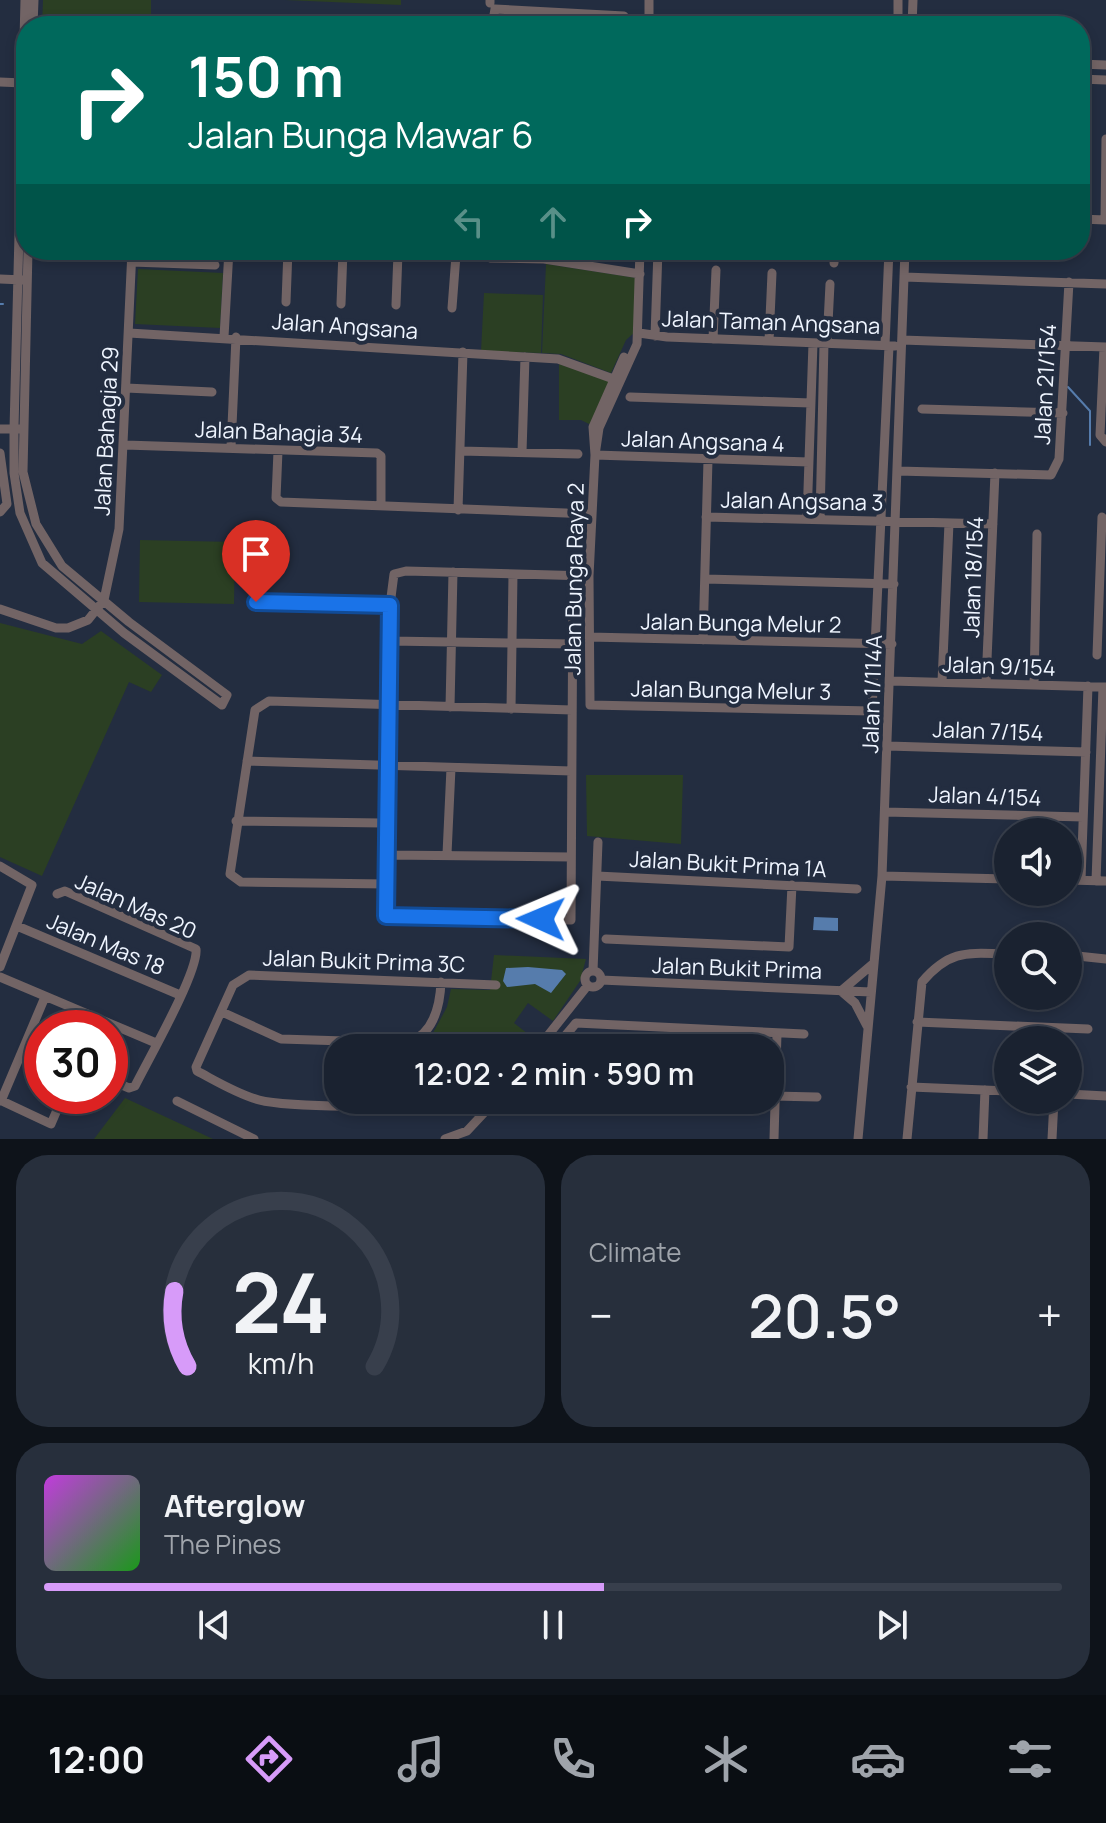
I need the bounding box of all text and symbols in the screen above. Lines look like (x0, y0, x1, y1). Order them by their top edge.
text: 150 m (188, 37, 344, 114)
icon: right (56, 48, 160, 152)
text: Jalan Bunga Mawar 6 (188, 110, 534, 159)
icon: left (447, 200, 491, 244)
icon: ahead (531, 200, 575, 244)
icon: right (615, 200, 659, 244)
street label: Jalan Taman Angsana (661, 303, 881, 341)
street label: Jalan Angsana (271, 306, 419, 346)
street label: Jalan 21/154 (1027, 323, 1063, 445)
street label: Jalan Bahagia 29 (87, 346, 125, 516)
street label: Jalan Bahagia 34 (194, 414, 364, 450)
street label: Jalan Angsana 4 (621, 423, 785, 459)
street label: Jalan Bunga Raya 2 (557, 483, 591, 675)
street label: Jalan Angsana 3 (720, 485, 884, 517)
street label: Jalan 18/154 (956, 516, 990, 638)
pin (222, 520, 290, 602)
icon: arrive (234, 532, 278, 576)
street label: Jalan Bunga Melur 2 (640, 606, 842, 640)
street label: Jalan 1/114A (855, 634, 889, 754)
street label: Jalan 9/154 (942, 649, 1056, 683)
street label: Jalan Bunga Melur 3 (630, 673, 832, 707)
street label: Jalan 7/154 (932, 714, 1044, 748)
street label: Jalan 4/154 (928, 779, 1042, 813)
map controls (994, 818, 1082, 1114)
button: sound (994, 818, 1082, 906)
street label: Jalan Bukit Prima 1A (629, 844, 827, 884)
street label: Jalan Mas 20 (71, 866, 201, 946)
position arrow (499, 877, 583, 961)
street label: Jalan Mas 18 (42, 906, 170, 982)
button: search (994, 922, 1082, 1010)
street label: Jalan Bukit Prima 3C (262, 942, 466, 980)
street label: Jalan Bukit Prima (651, 950, 823, 986)
speed limit sign: 30 (24, 1010, 128, 1114)
button: layers (994, 1026, 1082, 1114)
text: 12:02 · 2 min · 590 m (414, 1053, 694, 1094)
text: Climate (589, 1234, 681, 1270)
text: 24 (231, 1244, 330, 1358)
text: 20.5° (748, 1274, 901, 1356)
text: − (589, 1285, 613, 1345)
text: + (1037, 1285, 1062, 1345)
text: km/h (247, 1344, 314, 1383)
text: Afterglow (164, 1485, 305, 1526)
text: The Pines (164, 1526, 281, 1562)
icon: previous (192, 1603, 236, 1647)
icon: pause (531, 1603, 575, 1647)
icon: next (870, 1603, 914, 1647)
icon: directions (241, 1731, 297, 1787)
icon: music (393, 1731, 449, 1787)
icon: phone (545, 1731, 601, 1787)
icon: climate (698, 1731, 754, 1787)
icon: car (850, 1731, 906, 1787)
icon: filters (1002, 1731, 1058, 1787)
text: 12:00 (48, 1735, 145, 1784)

